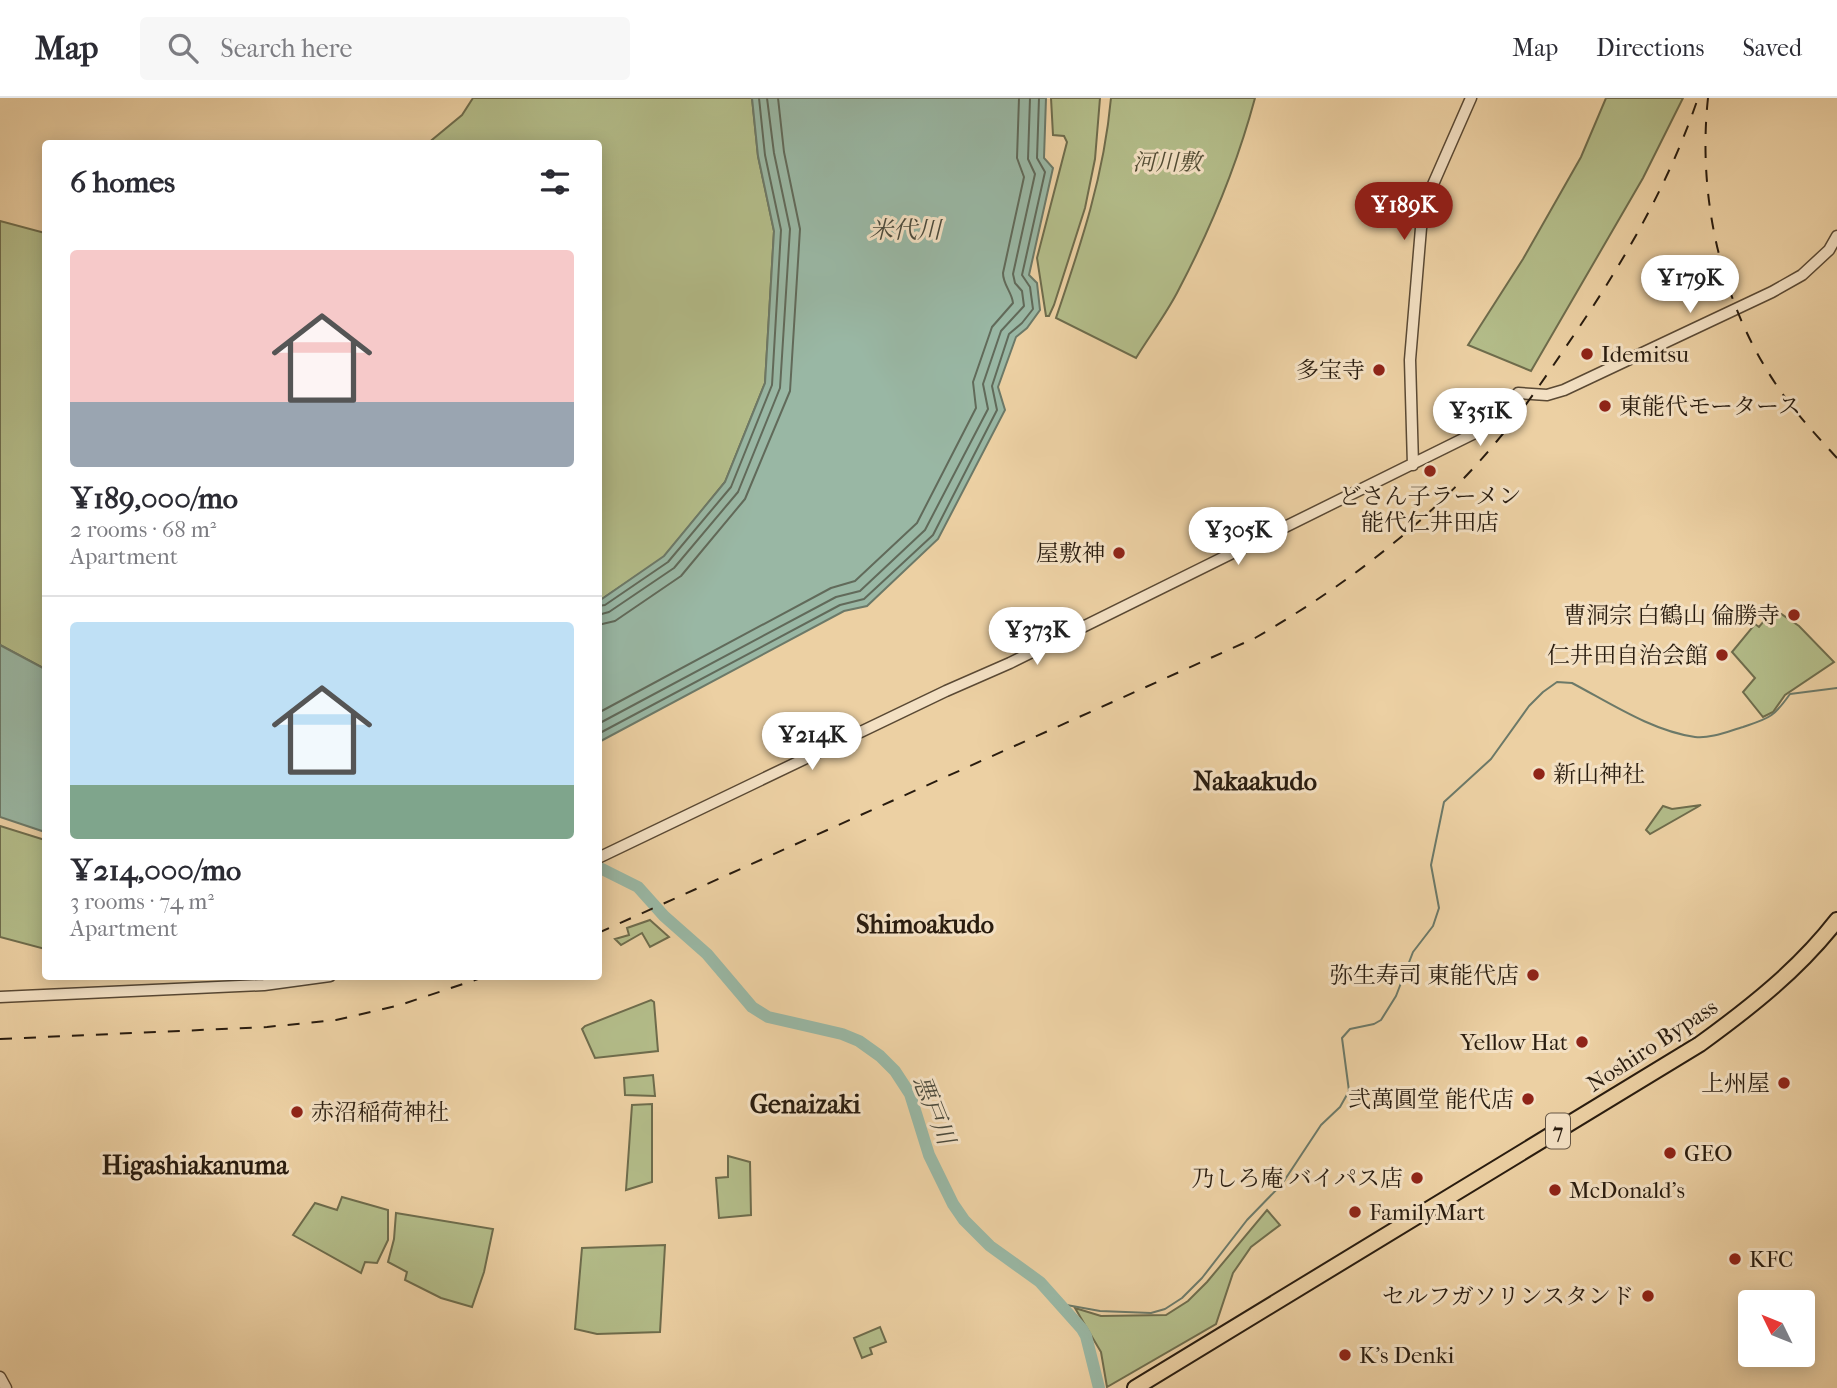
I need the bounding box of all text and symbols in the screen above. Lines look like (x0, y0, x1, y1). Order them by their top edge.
search box (140, 17, 630, 80)
text: Map (35, 29, 98, 68)
icon: search (164, 29, 202, 67)
text: Search here (220, 33, 352, 64)
text: Map (1512, 34, 1558, 62)
text: Directions (1596, 34, 1704, 62)
text: Saved (1742, 34, 1802, 62)
park label: 河川敷 (1133, 149, 1205, 176)
icon: filters (536, 163, 574, 201)
text: 6 homes (70, 165, 175, 200)
pin: ¥189K (1355, 183, 1453, 242)
text: ¥189K (1371, 191, 1437, 218)
water label: 米代川 (869, 216, 944, 244)
pin: ¥179K (1641, 256, 1739, 315)
text: ¥179K (1657, 264, 1723, 291)
icon: home (259, 295, 385, 421)
place label: Idemitsu (1601, 341, 1689, 368)
marker: Idemitsu (1579, 346, 1595, 362)
place label: 多宝寺 (1296, 357, 1365, 384)
marker: 多宝寺 (1371, 362, 1387, 378)
pin: ¥351K (1431, 388, 1529, 448)
place label: 東能代モータース (1619, 393, 1801, 420)
text: ¥351K (1449, 397, 1511, 424)
marker: 東能代モータース (1597, 398, 1613, 414)
marker: どさん子ラーメン 能代仁井田店 (1422, 463, 1438, 479)
text: ¥189,000/mo (70, 481, 238, 516)
place label: どさん子ラーメン 能代仁井田店 (1339, 483, 1521, 536)
pin: ¥305K (1189, 508, 1287, 567)
text: 2 rooms · 68 m² (70, 516, 216, 543)
text: ¥305K (1205, 516, 1271, 543)
place label: 屋敷神 (1036, 540, 1105, 567)
text: Apartment (70, 543, 178, 570)
marker: 屋敷神 (1111, 545, 1127, 561)
place label: 曹洞宗 白鶴山 倫勝寺 (1563, 602, 1780, 629)
marker: 曹洞宗 白鶴山 倫勝寺 (1786, 607, 1802, 623)
pin: ¥373K (988, 608, 1086, 667)
text: ¥373K (1005, 616, 1069, 643)
place label: 仁井田自治会館 (1547, 642, 1708, 669)
marker: 仁井田自治会館 (1714, 647, 1730, 663)
icon: home (259, 667, 385, 793)
pin: ¥214K (763, 712, 861, 772)
text: ¥214K (778, 721, 846, 748)
place label: 新山神社 (1553, 761, 1645, 788)
district label: Nakaakudo (1193, 766, 1317, 797)
marker: 新山神社 (1531, 766, 1547, 782)
text: ¥214,000/mo (70, 853, 241, 888)
text: 3 rooms · 74 m² (70, 888, 214, 915)
district label: Shimoakudo (856, 909, 994, 940)
text: Apartment (70, 915, 178, 942)
place label: 弥生寿司 東能代店 (1330, 962, 1519, 989)
marker: 弥生寿司 東能代店 (1525, 967, 1541, 983)
street label: Noshiro Bypass (1582, 993, 1723, 1098)
place label: Yellow Hat (1459, 1029, 1568, 1056)
marker: Yellow Hat (1574, 1034, 1590, 1050)
place label: 上州屋 (1701, 1070, 1770, 1097)
water label: 悪戸川 (908, 1071, 962, 1151)
marker: 上州屋 (1776, 1075, 1792, 1091)
place label: 弐萬圓堂 能代店 (1348, 1086, 1514, 1113)
district label: Genaizaki (750, 1089, 861, 1120)
marker: 弐萬圓堂 能代店 (1520, 1091, 1536, 1107)
place label: 赤沼稲荷神社 (311, 1099, 449, 1126)
marker: 赤沼稲荷神社 (289, 1104, 305, 1120)
road number: 7 (1546, 1114, 1570, 1148)
place label: GEO (1684, 1140, 1733, 1167)
marker: GEO (1662, 1145, 1678, 1161)
district label: Higashiakanuma (102, 1150, 289, 1181)
place label: 乃しろ庵 バイパス店 (1192, 1165, 1403, 1192)
marker: 乃しろ庵 バイパス店 (1409, 1170, 1425, 1186)
place label: McDonald's (1569, 1177, 1685, 1204)
marker: McDonald's (1547, 1182, 1563, 1198)
place label: FamilyMart (1369, 1199, 1485, 1226)
marker: FamilyMart (1347, 1204, 1363, 1220)
place label: KFC (1749, 1246, 1794, 1273)
marker: KFC (1727, 1251, 1743, 1267)
place label: セルフガソリンスタンド (1382, 1283, 1634, 1310)
marker: セルフガソリンスタンド (1640, 1288, 1656, 1304)
north arrow (1738, 1290, 1815, 1367)
map controls (1738, 1290, 1815, 1367)
place label: K's Denki (1359, 1342, 1455, 1369)
marker: K's Denki (1337, 1347, 1353, 1363)

